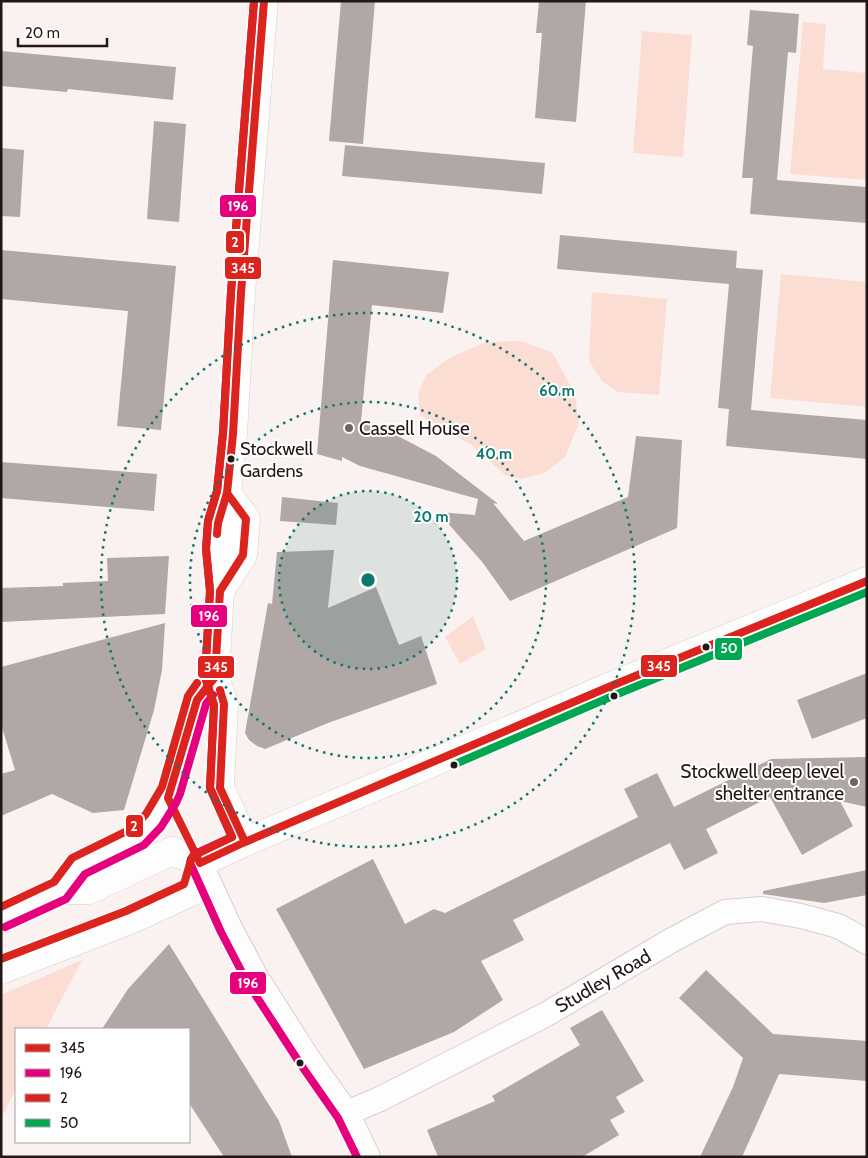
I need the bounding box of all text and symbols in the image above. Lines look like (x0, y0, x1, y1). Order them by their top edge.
scale bar (18, 15, 106, 47)
text: 20 m (25, 24, 60, 42)
line badge: 196 (219, 194, 257, 218)
text: 196 (228, 197, 249, 215)
line badge: 2 (225, 230, 245, 254)
text: 2 (231, 233, 239, 251)
line badge: 345 (224, 256, 262, 280)
text: 345 (231, 259, 255, 277)
text: 60 m (539, 382, 575, 400)
place label: Cassell House (359, 417, 470, 440)
marker: Cassell House (343, 422, 355, 434)
place label: Stockwell Gardens (240, 438, 314, 482)
text: 40 m (476, 445, 512, 463)
marker: Stockwell Gardens (226, 454, 236, 464)
text: 20 m (414, 508, 448, 526)
centre of rings (359, 571, 377, 589)
line badge: 196 (190, 604, 228, 628)
text: 196 (199, 607, 220, 625)
line badge: 50 (714, 637, 743, 661)
text: 50 (720, 639, 738, 657)
unlabelled marker (701, 642, 711, 652)
line badge: 345 (640, 654, 678, 678)
line badge: 345 (197, 655, 235, 679)
text: 345 (647, 657, 671, 675)
text: 345 (204, 658, 228, 676)
unlabelled marker (609, 691, 619, 701)
unlabelled marker (449, 760, 459, 770)
place label: Stockwell deep level shelter entrance (680, 760, 845, 805)
marker: Stockwell deep level shelter entrance (848, 776, 860, 788)
line badge: 2 (125, 814, 144, 838)
text: 2 (130, 817, 138, 835)
street label: Studley Road (551, 944, 655, 1018)
line badge: 196 (229, 971, 267, 995)
text: 196 (238, 974, 259, 992)
legend (15, 1028, 190, 1143)
text: 345 (60, 1039, 85, 1057)
unlabelled marker (295, 1058, 305, 1068)
text: 196 (60, 1064, 82, 1082)
text: 2 (60, 1089, 68, 1107)
text: 50 (60, 1114, 79, 1132)

